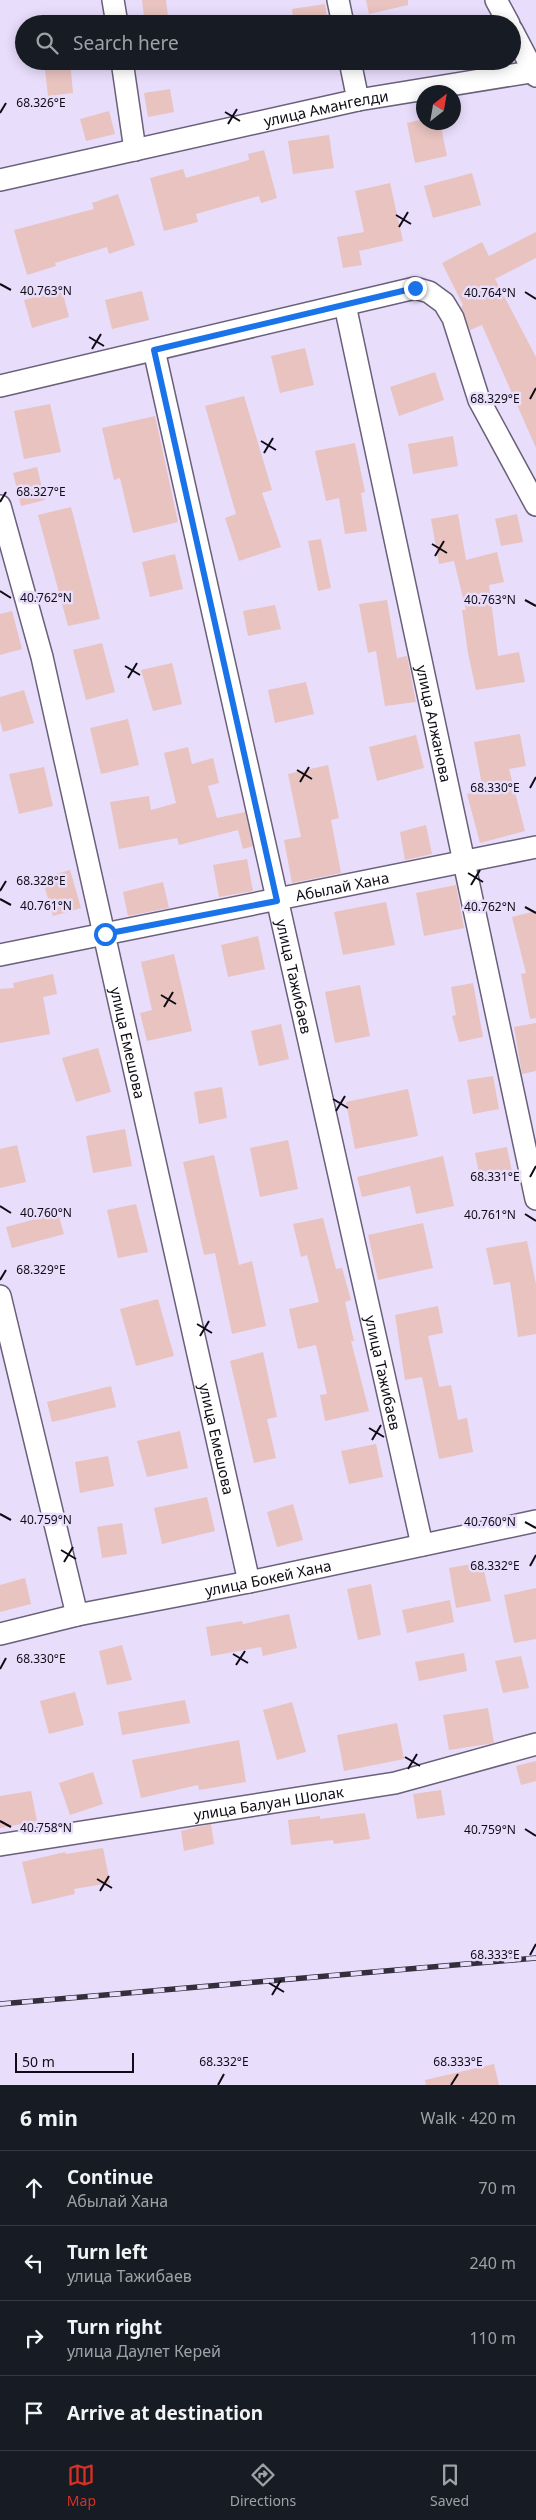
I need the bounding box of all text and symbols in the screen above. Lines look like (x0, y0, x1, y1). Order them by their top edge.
search box (15, 15, 521, 70)
icon: search (33, 29, 61, 57)
text: Search here (73, 30, 179, 56)
street label: улица Амангелди (262, 85, 390, 131)
north arrow (416, 85, 461, 130)
text: 68.326°E (16, 94, 66, 111)
route end (404, 277, 427, 300)
text: 40.763°N (20, 282, 72, 299)
text: 40.764°N (464, 284, 516, 301)
text: 68.329°E (470, 390, 520, 407)
text: 68.327°E (16, 483, 66, 500)
text: 40.762°N (20, 589, 72, 606)
text: 40.763°N (464, 591, 516, 608)
street label: улица Алжанова (412, 663, 457, 784)
text: 68.330°E (470, 779, 520, 796)
street label: Абылай Хана (294, 867, 391, 905)
text: 68.328°E (16, 872, 66, 889)
text: 40.761°N (20, 897, 72, 914)
text: 40.762°N (464, 898, 516, 915)
street label: улица Тажибаев (272, 917, 317, 1036)
route start (94, 923, 117, 946)
street label: улица Емешова (106, 985, 151, 1100)
text: 68.331°E (470, 1168, 520, 1185)
text: 40.760°N (20, 1204, 72, 1221)
text: 40.761°N (464, 1206, 516, 1223)
text: 68.329°E (16, 1261, 66, 1278)
street label: улица Тажибаев (361, 1313, 406, 1432)
street label: улица Емешова (195, 1381, 239, 1497)
text: 40.759°N (20, 1511, 72, 1528)
text: 40.760°N (464, 1513, 516, 1530)
street label: улица Бокей Хана (203, 1555, 333, 1600)
text: 68.332°E (470, 1557, 520, 1574)
text: 68.330°E (16, 1650, 66, 1667)
street label: улица Балуан Шолак (192, 1781, 345, 1824)
text: 40.758°N (20, 1819, 72, 1836)
text: 40.759°N (464, 1821, 516, 1838)
text: 68.333°E (470, 1946, 520, 1963)
scale bar (15, 2050, 134, 2073)
text: 50 m (22, 2052, 55, 2071)
text: 68.332°E (199, 2053, 249, 2070)
text: 68.333°E (433, 2053, 483, 2070)
text: 6 min (20, 2104, 78, 2132)
text: Walk · 420 m (421, 2107, 516, 2129)
text: Continue (67, 2164, 153, 2190)
icon: ahead (20, 2174, 48, 2202)
text: 70 m (479, 2177, 516, 2199)
text: Абылай Хана (67, 2190, 168, 2212)
text: Turn left (67, 2239, 148, 2265)
icon: left (20, 2249, 48, 2277)
text: 240 m (469, 2252, 516, 2274)
text: улица Тажибаев (67, 2265, 192, 2287)
text: Turn right (67, 2314, 162, 2340)
icon: right (20, 2324, 48, 2352)
text: 110 m (469, 2327, 516, 2349)
text: улица Даулет Керей (67, 2340, 221, 2362)
icon: arrive (20, 2399, 48, 2427)
text: Arrive at destination (67, 2400, 263, 2426)
tab: Map (67, 2461, 96, 2510)
tab: Directions (230, 2461, 296, 2510)
tab: Saved (430, 2461, 469, 2510)

